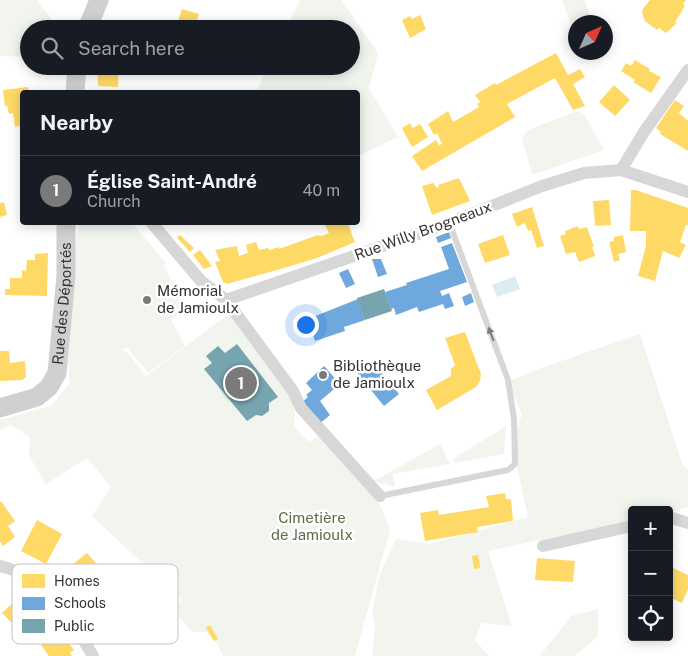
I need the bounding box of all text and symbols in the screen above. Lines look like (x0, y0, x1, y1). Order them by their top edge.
north arrow (568, 15, 613, 60)
search box (20, 20, 360, 75)
icon: search (38, 34, 66, 62)
text: Search here (78, 37, 185, 59)
text: Nearby (40, 110, 113, 135)
text: Église Saint-André (87, 170, 257, 192)
text: 1 (53, 181, 59, 200)
text: 40 m (302, 181, 340, 200)
text: Church (87, 192, 141, 211)
street label: Rue Willy Brogneaux (352, 198, 494, 263)
street label: Rue des Déportés (49, 242, 74, 366)
place label: Mémorial de Jamioulx (157, 282, 239, 316)
marker: Mémorial de Jamioulx (141, 294, 153, 306)
your location (293, 312, 319, 338)
one-way arrow (487, 326, 495, 341)
place label: Bibliothèque de Jamioulx (333, 357, 421, 391)
pin: 1 (225, 364, 257, 402)
marker: Bibliothèque de Jamioulx (317, 369, 329, 381)
map controls (628, 506, 673, 641)
button: + (628, 506, 673, 551)
park label: Cimetière de Jamioulx (271, 509, 353, 543)
button: − (628, 551, 673, 596)
legend (12, 564, 178, 644)
text: Homes (54, 573, 100, 589)
text: Schools (54, 595, 106, 611)
button: locate (628, 596, 673, 641)
text: Public (54, 618, 95, 634)

